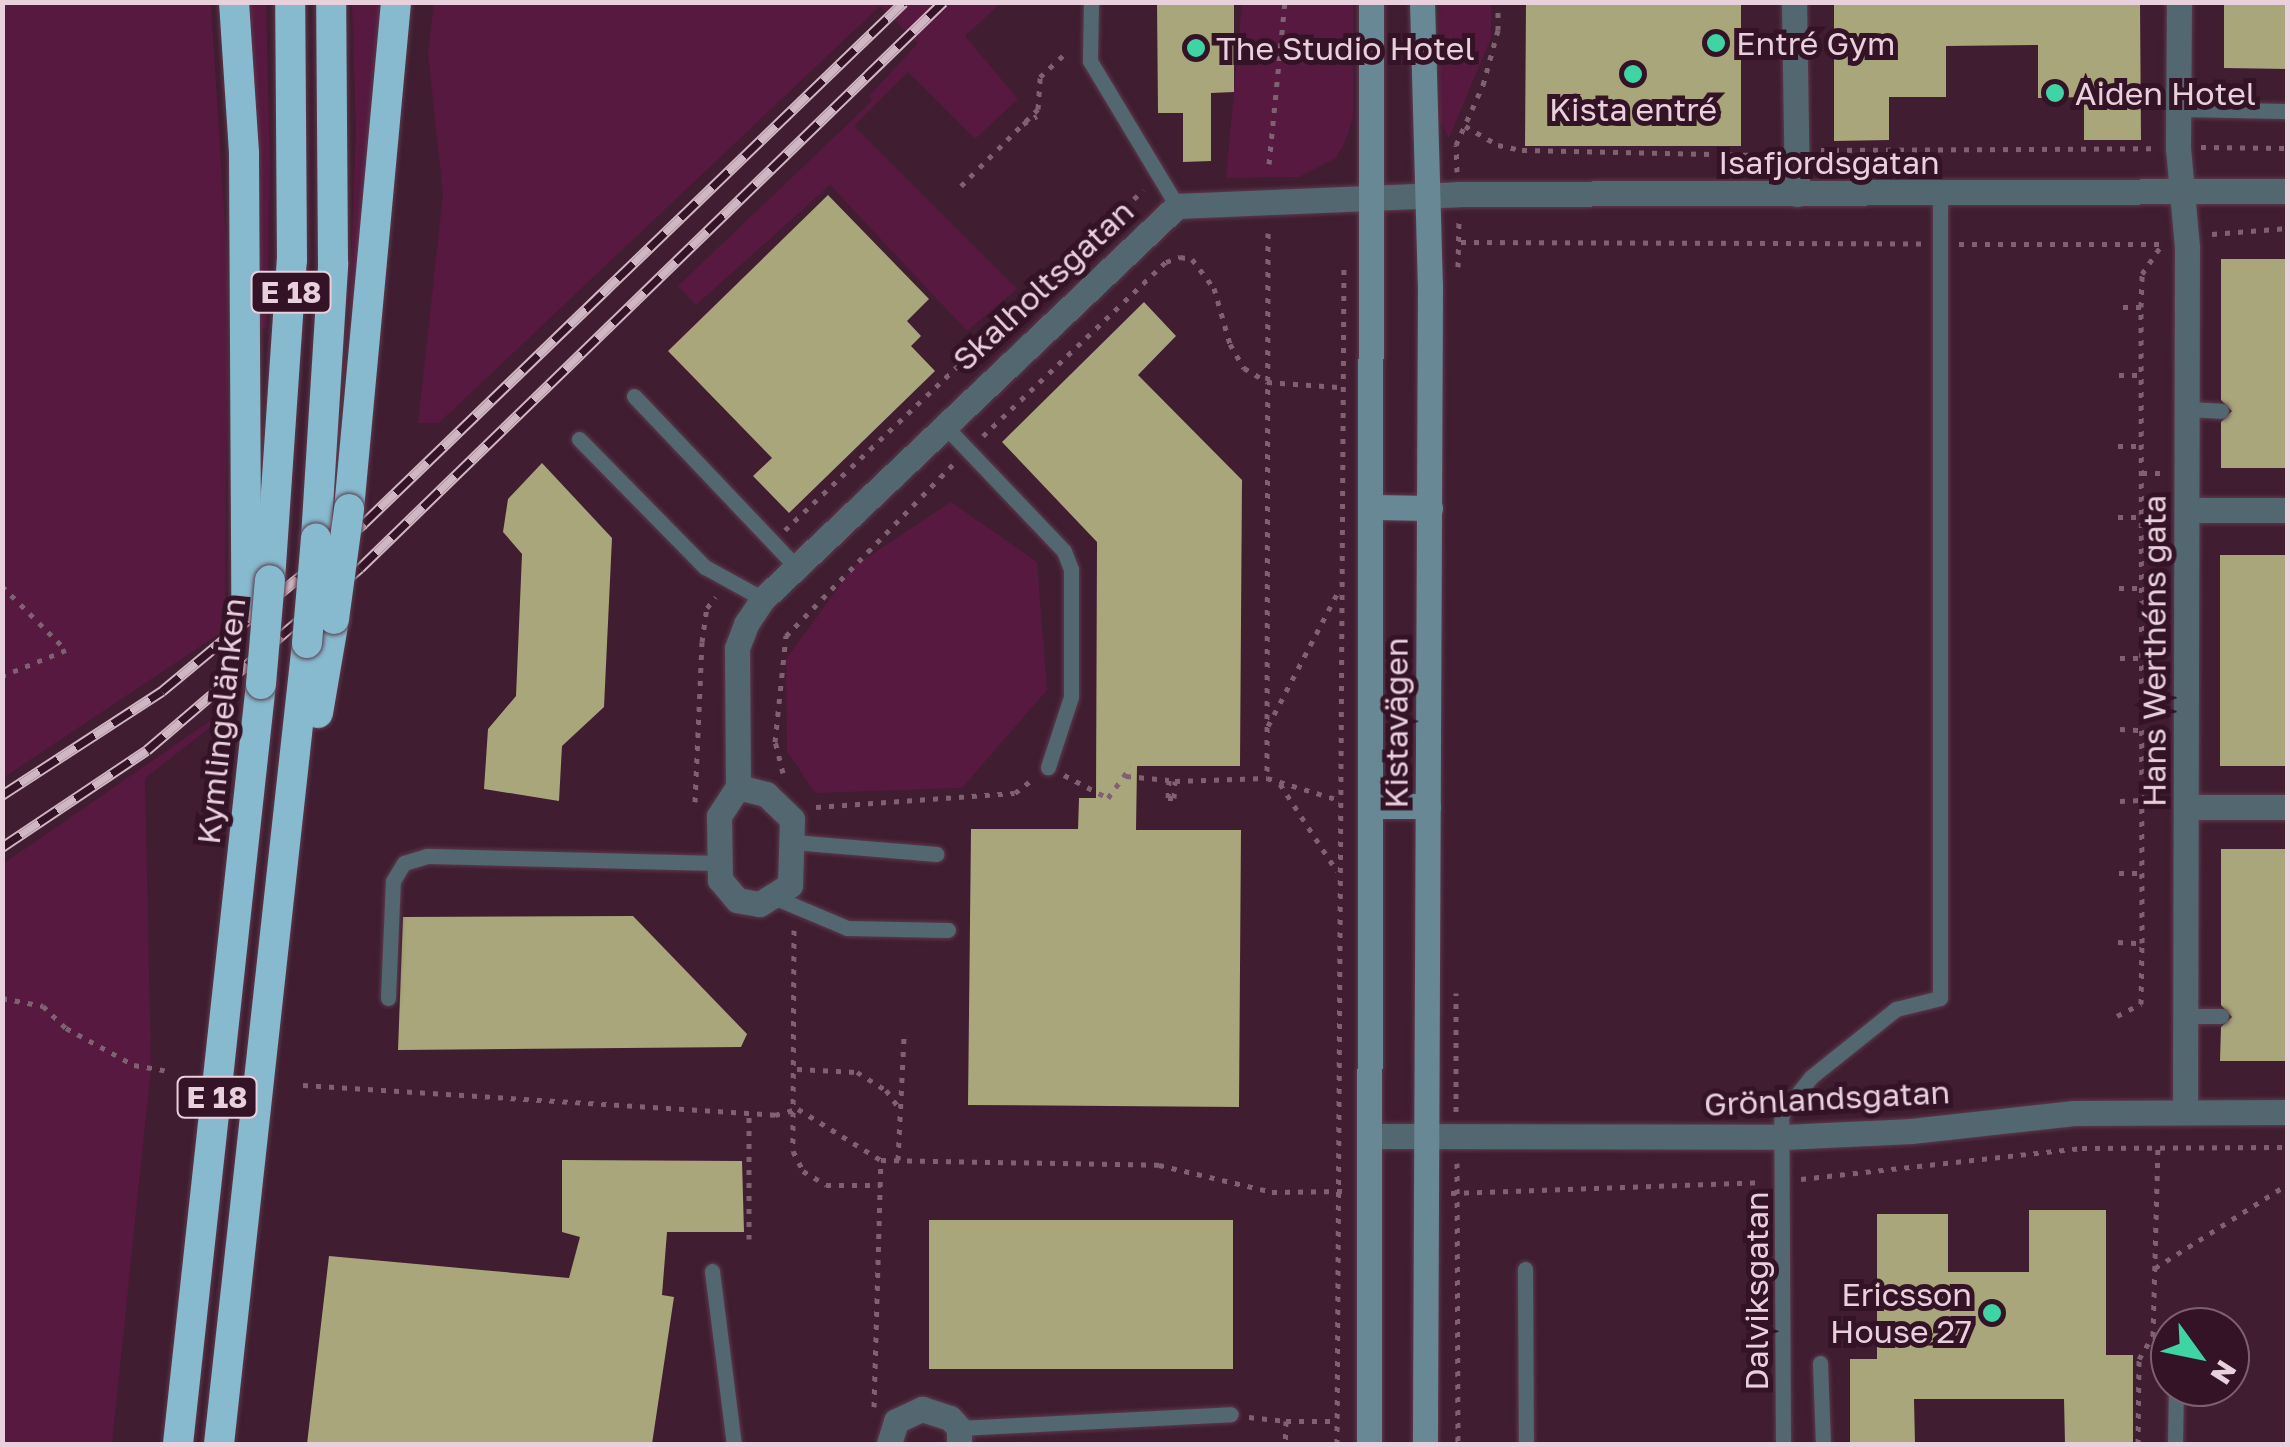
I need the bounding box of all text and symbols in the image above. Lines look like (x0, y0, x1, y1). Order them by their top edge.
place label: Entré Gym (1736, 24, 1895, 62)
place label: The Studio Hotel (1216, 29, 1475, 67)
marker: Entré Gym (1705, 32, 1727, 54)
marker: The Studio Hotel (1185, 37, 1207, 59)
marker: Kista entré (1622, 63, 1644, 85)
place label: Aiden Hotel (2075, 74, 2256, 112)
marker: Aiden Hotel (2044, 82, 2066, 104)
place label: Kista entré (1549, 90, 1717, 128)
street label: Isafjordsgatan (1718, 143, 1940, 181)
street label: Skalholtsgatan (945, 192, 1141, 378)
road number: E 18 (248, 267, 334, 317)
street label: Hans Werthéns gata (2135, 495, 2173, 807)
street label: Kymlingelänken (189, 596, 253, 846)
street label: Kistavägen (1377, 637, 1415, 809)
road number: E 18 (174, 1072, 260, 1122)
street label: Grönlandsgatan (1703, 1072, 1951, 1124)
street label: Dalviksgatan (1737, 1191, 1775, 1391)
place label: Ericsson House 27 (1830, 1276, 1972, 1351)
marker: Ericsson House 27 (1981, 1302, 2003, 1324)
north arrow (2150, 1307, 2250, 1407)
text: N (2204, 1355, 2244, 1390)

